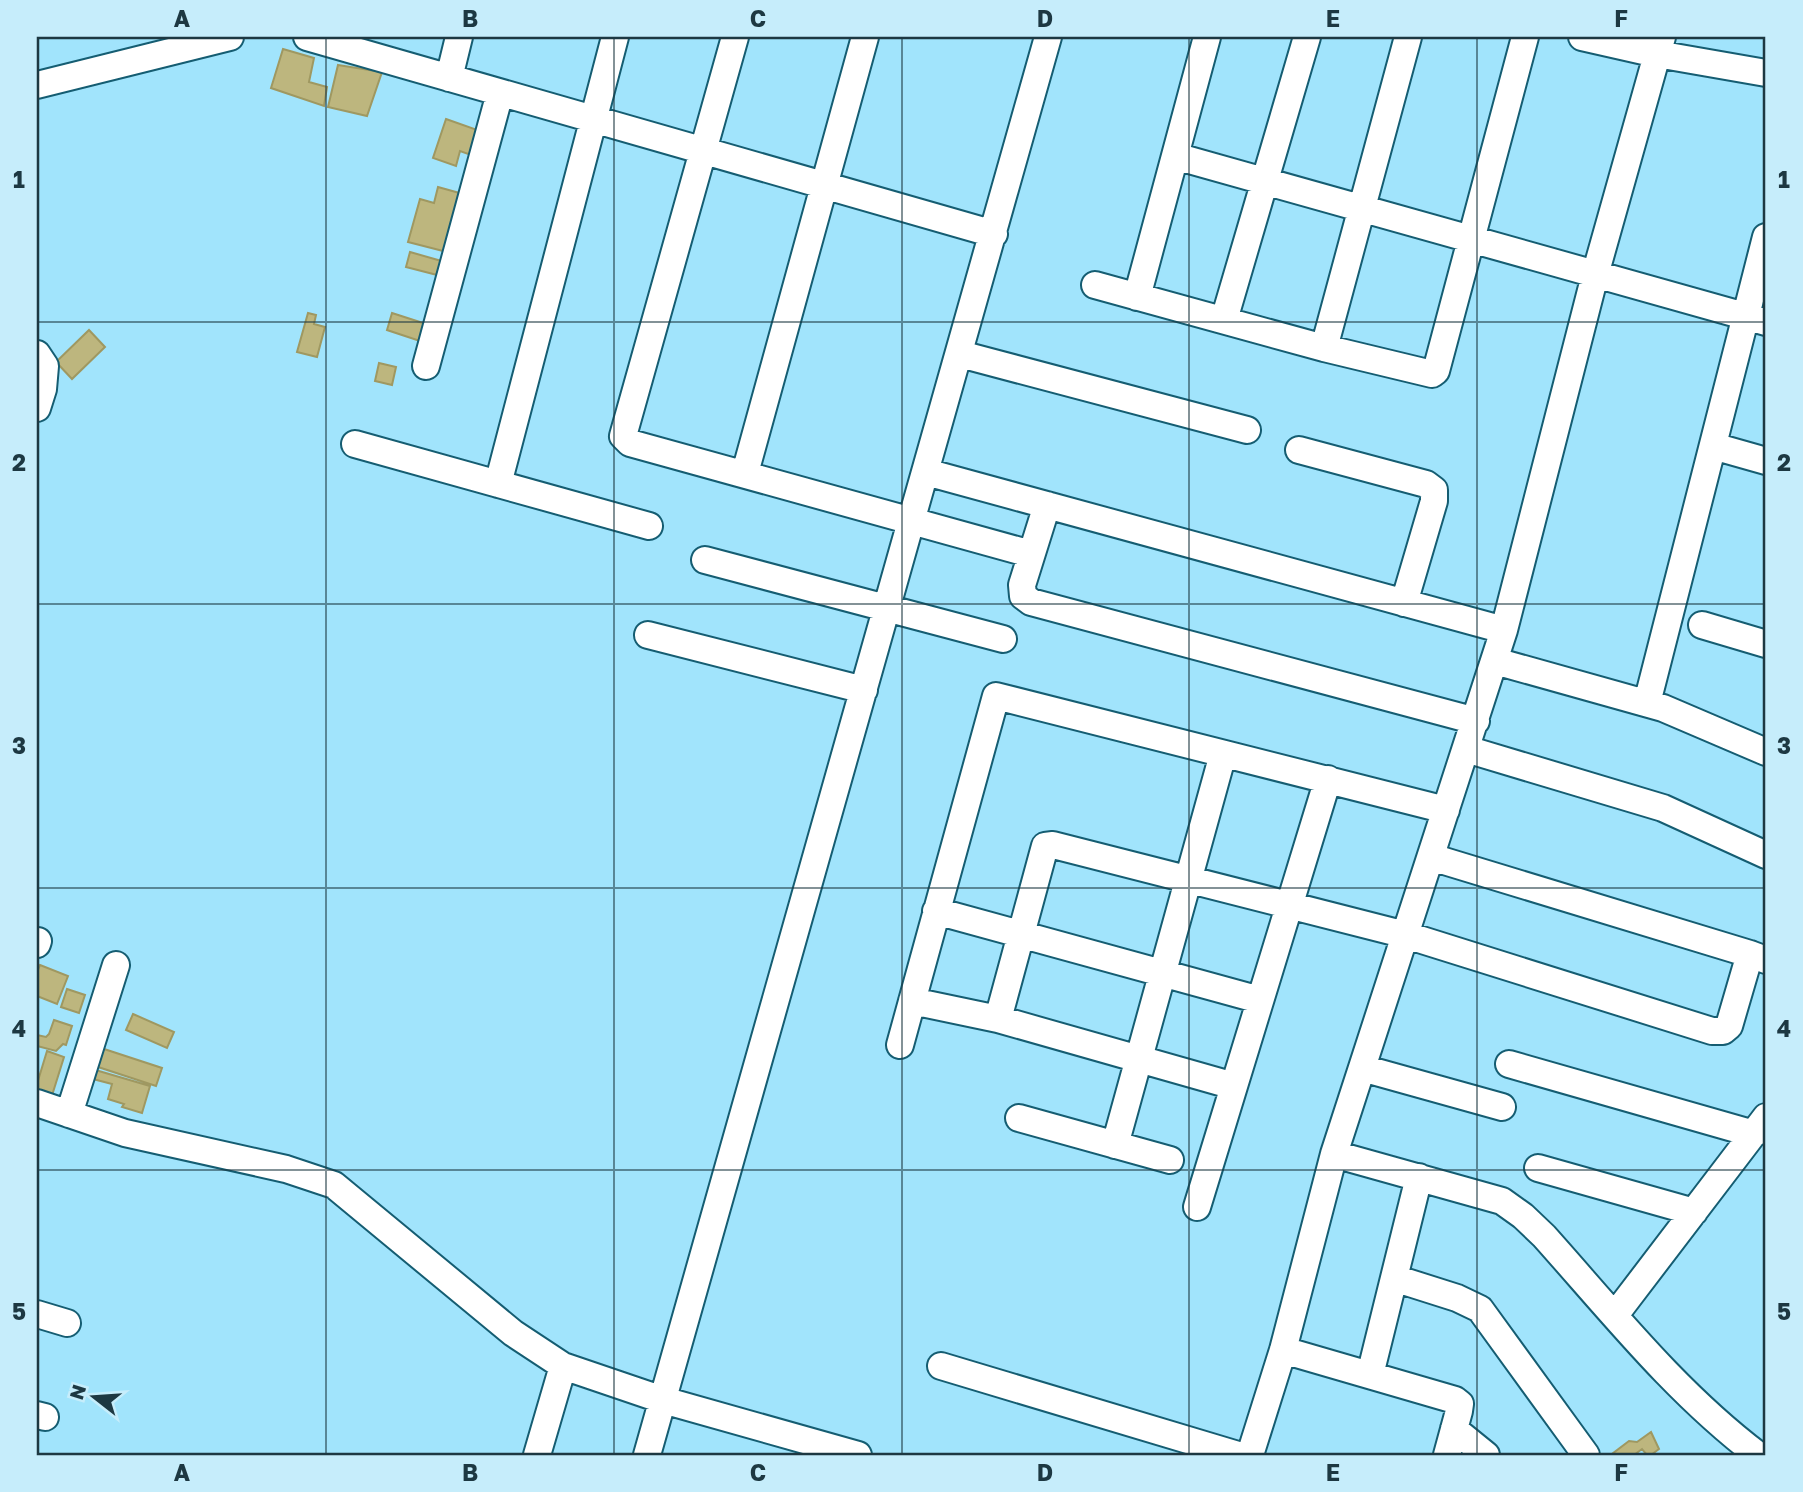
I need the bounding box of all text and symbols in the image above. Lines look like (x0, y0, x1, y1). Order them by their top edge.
text: A (174, 4, 191, 32)
text: B (462, 4, 478, 32)
text: C (750, 4, 766, 32)
text: D (1037, 4, 1053, 32)
text: E (1326, 4, 1340, 32)
text: F (1614, 4, 1628, 32)
text: 1 (13, 165, 25, 193)
text: 1 (1778, 165, 1790, 193)
text: 2 (12, 448, 26, 476)
text: 2 (1777, 448, 1791, 476)
text: 3 (12, 731, 26, 759)
text: 3 (1777, 731, 1791, 759)
text: 4 (12, 1014, 26, 1042)
text: 4 (1777, 1014, 1791, 1042)
text: 5 (12, 1297, 26, 1325)
text: 5 (1777, 1297, 1791, 1325)
north arrow (60, 1362, 130, 1432)
text: N (64, 1382, 90, 1402)
text: A (174, 1458, 191, 1486)
text: B (462, 1458, 478, 1486)
text: C (750, 1458, 766, 1486)
text: D (1037, 1458, 1053, 1486)
text: E (1326, 1458, 1340, 1486)
text: F (1614, 1458, 1628, 1486)

